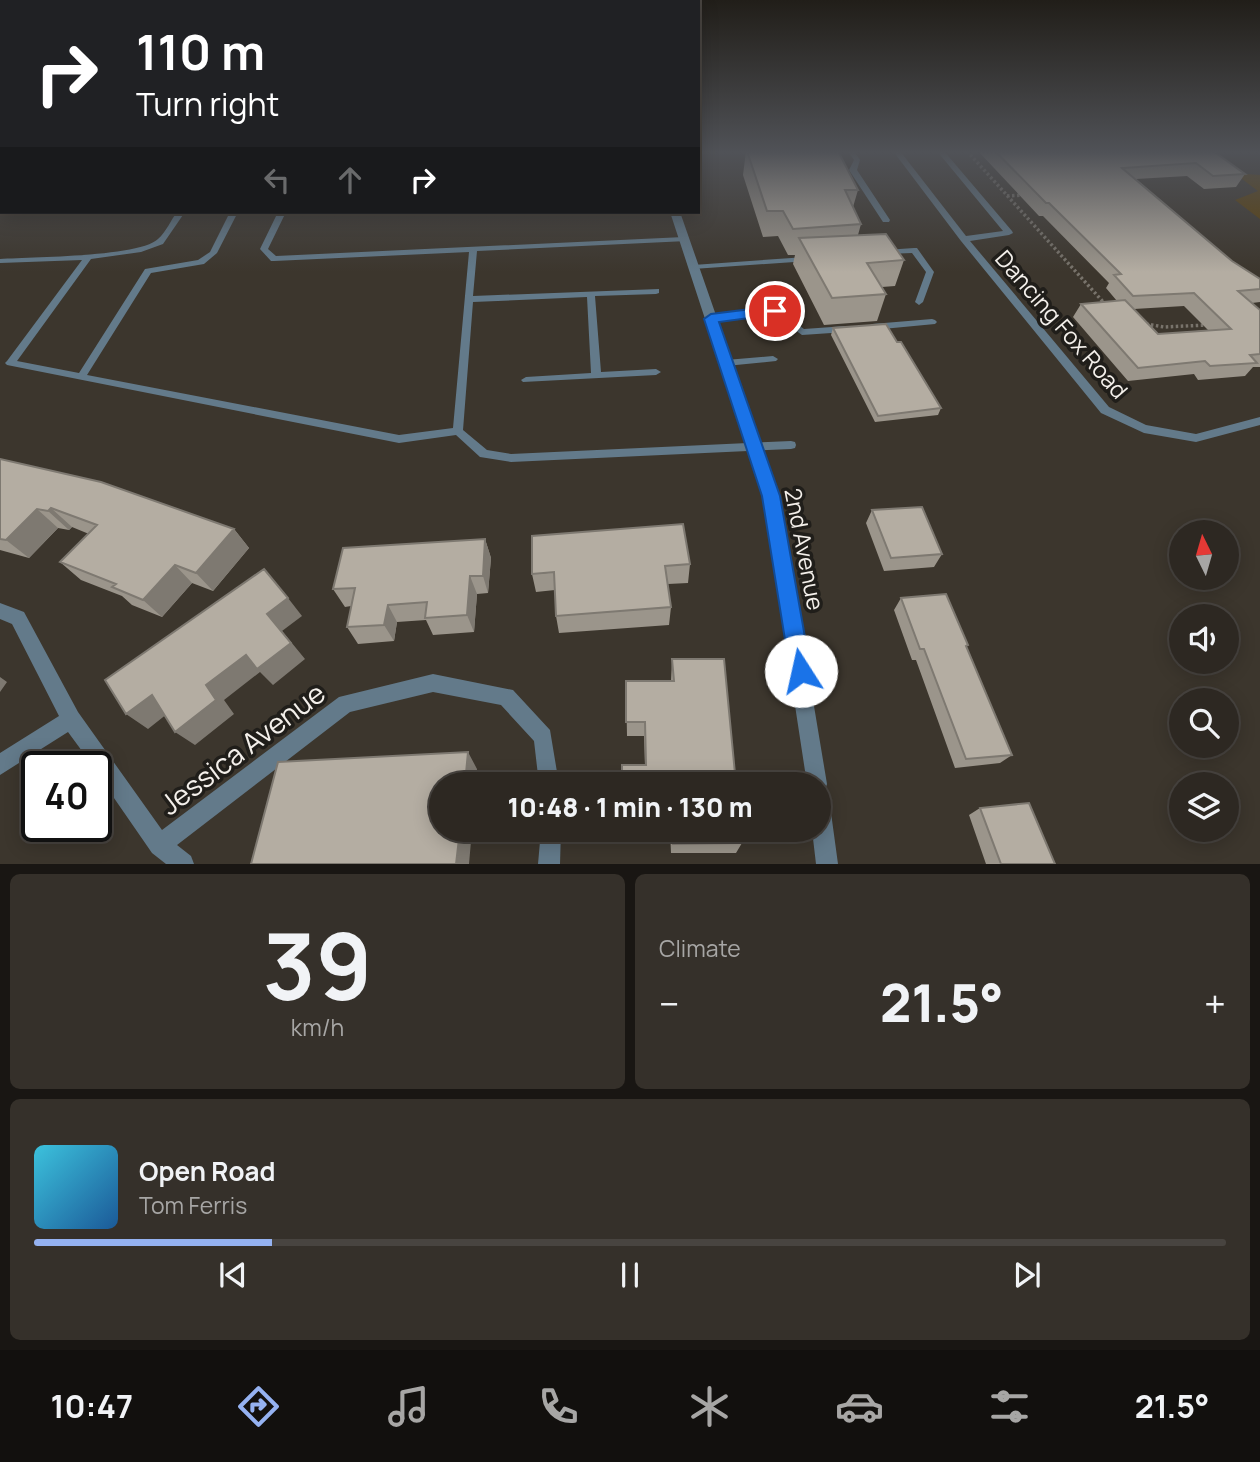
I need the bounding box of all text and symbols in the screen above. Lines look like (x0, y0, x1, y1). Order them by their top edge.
text: 110 m (136, 18, 265, 85)
icon: right (21, 28, 112, 119)
text: Turn right (136, 82, 279, 126)
icon: left (258, 161, 296, 199)
icon: ahead (331, 161, 369, 199)
icon: right (404, 161, 442, 199)
street label: Dancing Fox Road (988, 243, 1136, 405)
pin (745, 281, 805, 341)
icon: arrive (756, 292, 794, 330)
street label: 2nd Avenue (777, 485, 833, 613)
north arrow (1169, 520, 1239, 590)
map controls (1169, 520, 1239, 842)
button: sound (1169, 604, 1239, 674)
position arrow (764, 634, 838, 708)
street label: Jessica Avenue (152, 673, 332, 823)
button: search (1169, 688, 1239, 758)
speed limit sign: 40 (21, 751, 112, 842)
button: layers (1169, 772, 1239, 842)
text: 10:48 · 1 min · 130 m (508, 789, 752, 825)
text: 39 (263, 903, 372, 1027)
text: Climate (659, 932, 741, 964)
text: 21.5° (880, 967, 1004, 1038)
text: − (659, 977, 680, 1029)
text: + (1204, 977, 1226, 1029)
text: km/h (291, 1011, 344, 1043)
text: Open Road (139, 1153, 275, 1189)
text: Tom Ferris (139, 1189, 247, 1221)
icon: previous (214, 1256, 252, 1294)
icon: pause (611, 1256, 649, 1294)
icon: next (1008, 1256, 1046, 1294)
icon: directions (234, 1382, 283, 1431)
icon: music (384, 1382, 433, 1431)
icon: phone (534, 1382, 583, 1431)
icon: climate (685, 1382, 734, 1431)
icon: car (835, 1382, 884, 1431)
icon: filters (985, 1382, 1034, 1431)
text: 10:47 (51, 1384, 133, 1428)
text: 21.5° (1135, 1384, 1209, 1428)

